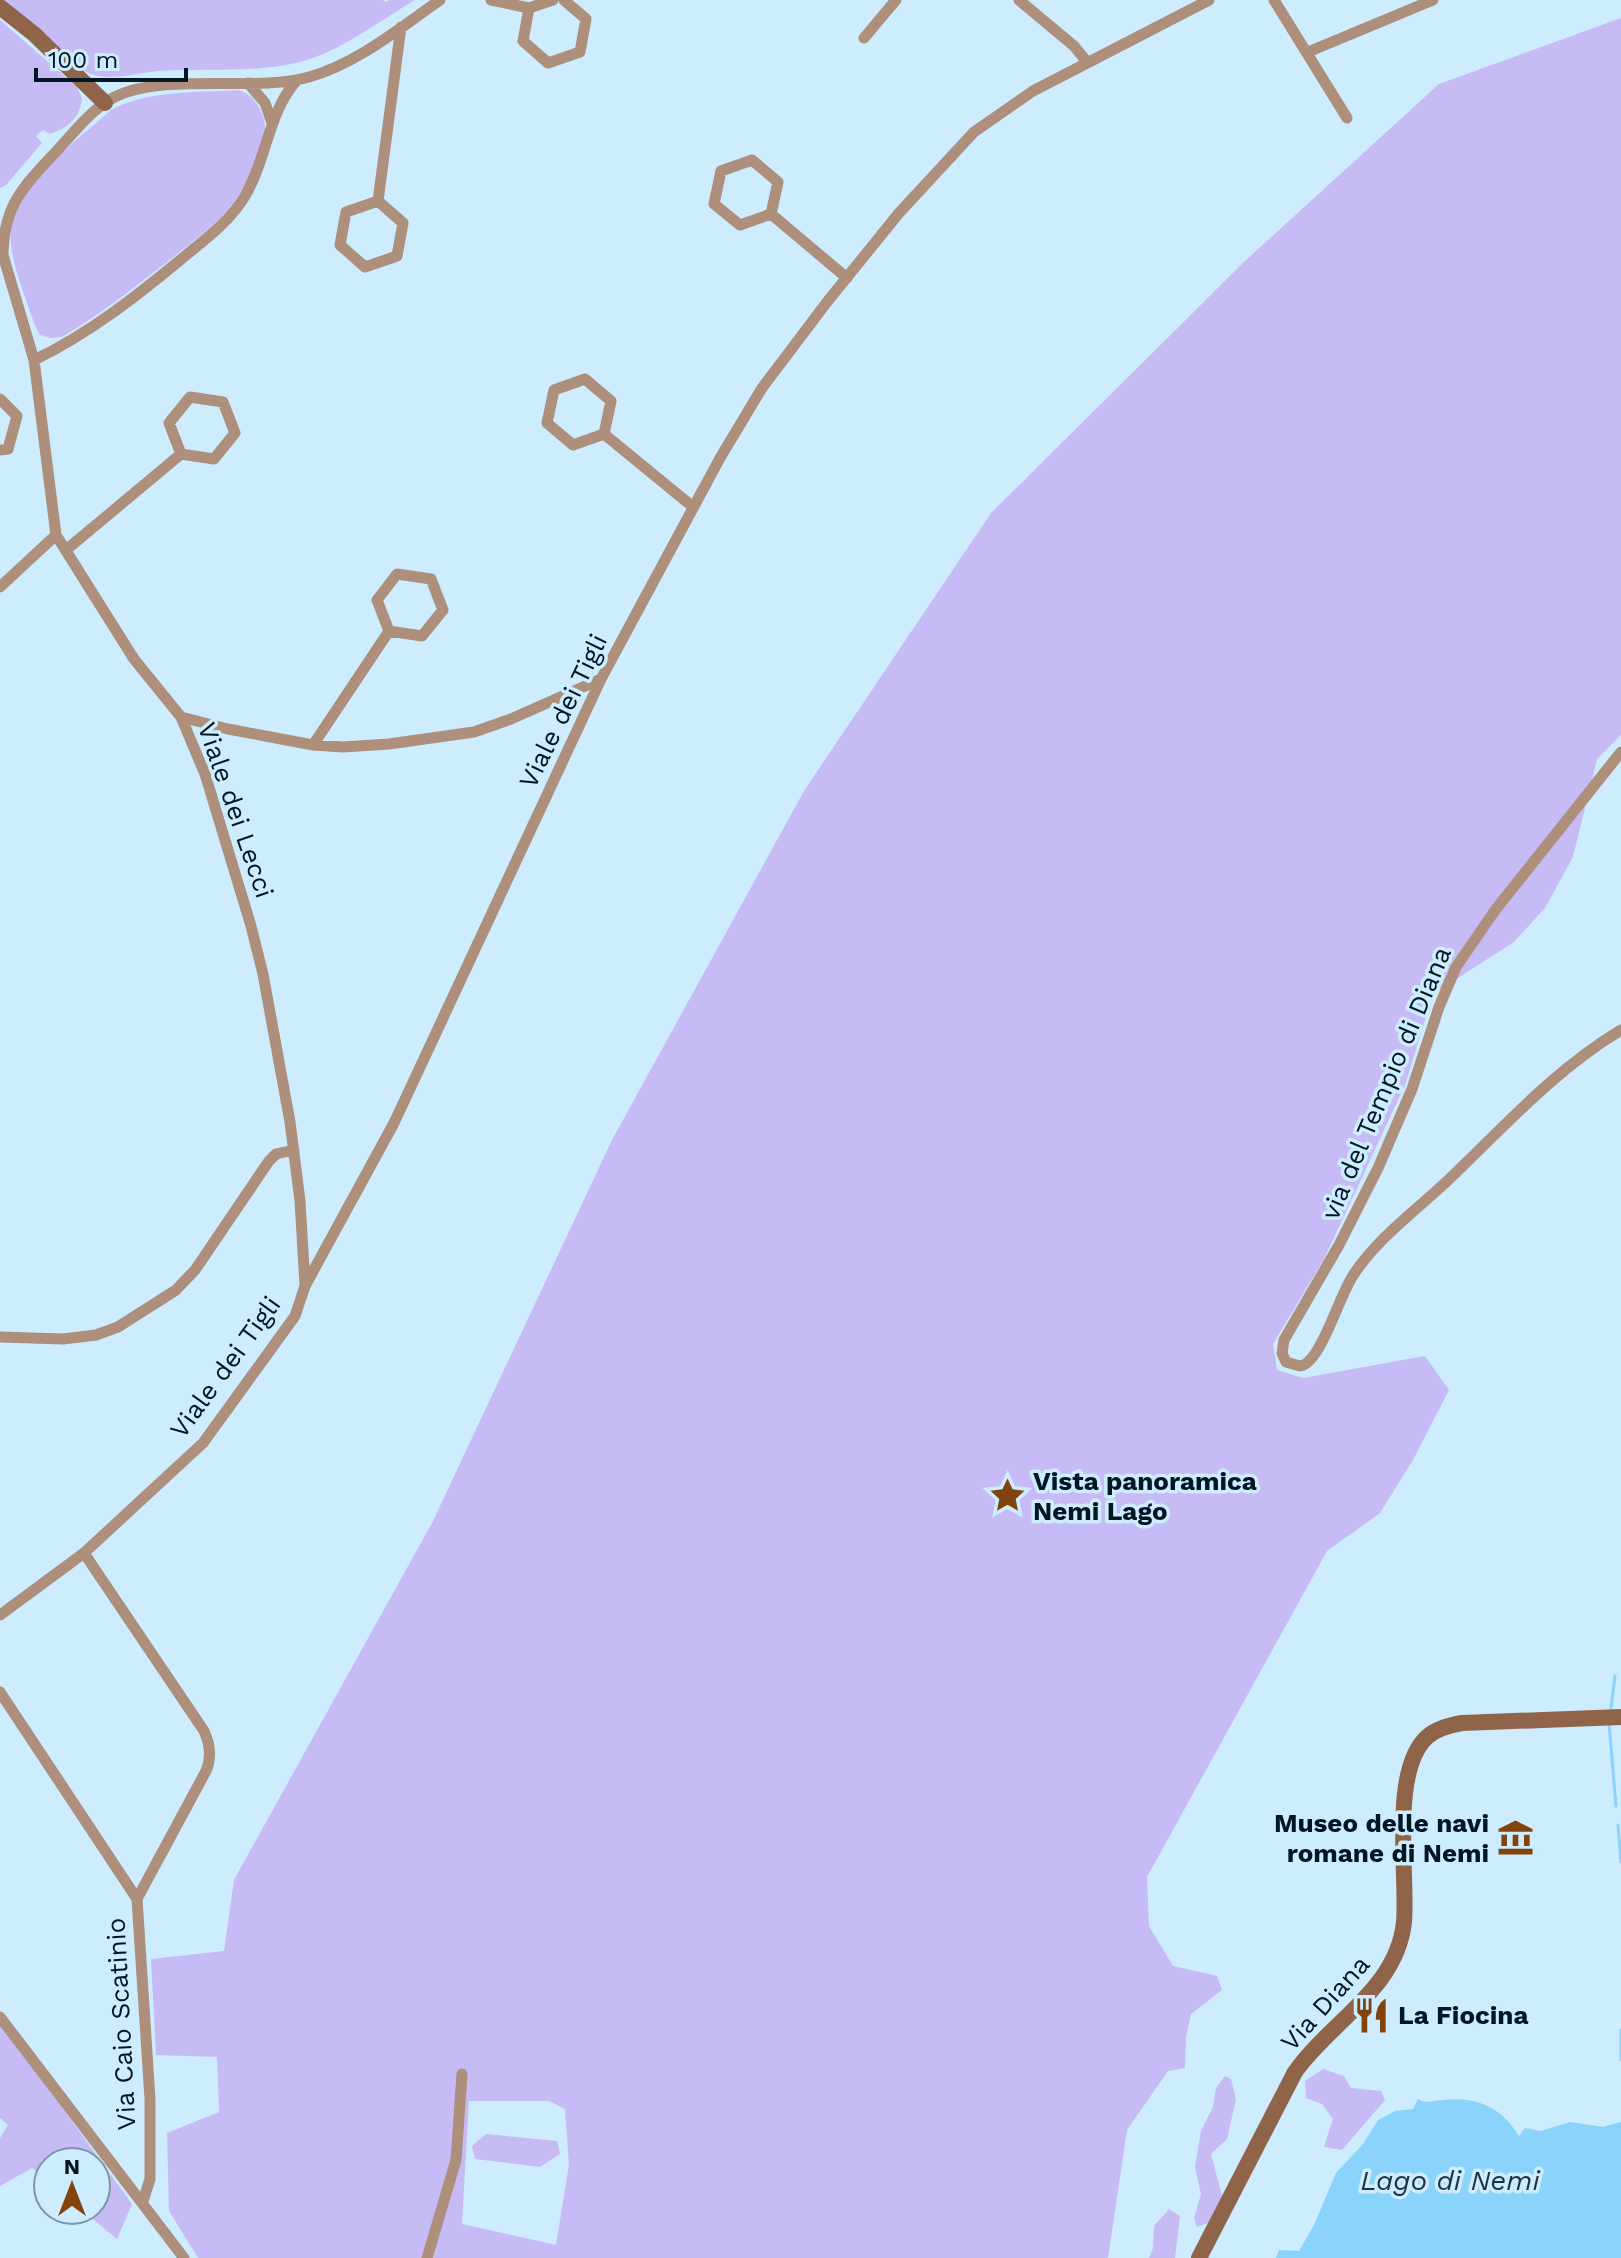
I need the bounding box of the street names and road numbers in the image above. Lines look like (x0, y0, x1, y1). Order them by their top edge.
street label: Viale dei Tigli (513, 629, 613, 793)
street label: Viale dei Lecci (192, 718, 280, 902)
street label: via del Tempio di Diana (1315, 942, 1457, 1224)
street label: Viale dei Tigli (164, 1290, 286, 1444)
street label: Via Caio Scatinio (100, 1917, 142, 2131)
street label: Via Diana (1274, 1949, 1376, 2057)

